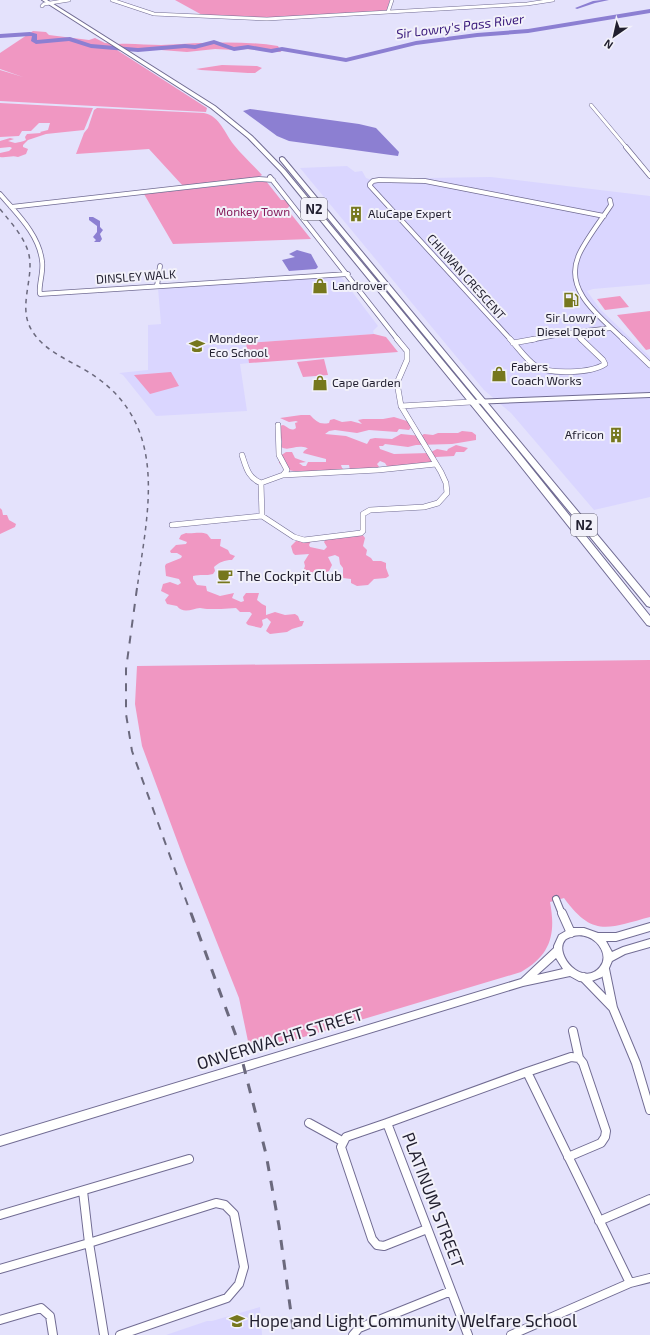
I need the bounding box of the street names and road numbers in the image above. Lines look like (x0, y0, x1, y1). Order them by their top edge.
road number: N2 (301, 198, 327, 220)
street label: CHILWAN CRESCENT (425, 231, 509, 322)
street label: DINSLEY WALK (96, 266, 176, 286)
road number: N2 (571, 514, 597, 536)
street label: ONVERWACHT STREET (194, 1003, 366, 1073)
street label: PLATINUM STREET (399, 1129, 469, 1270)

